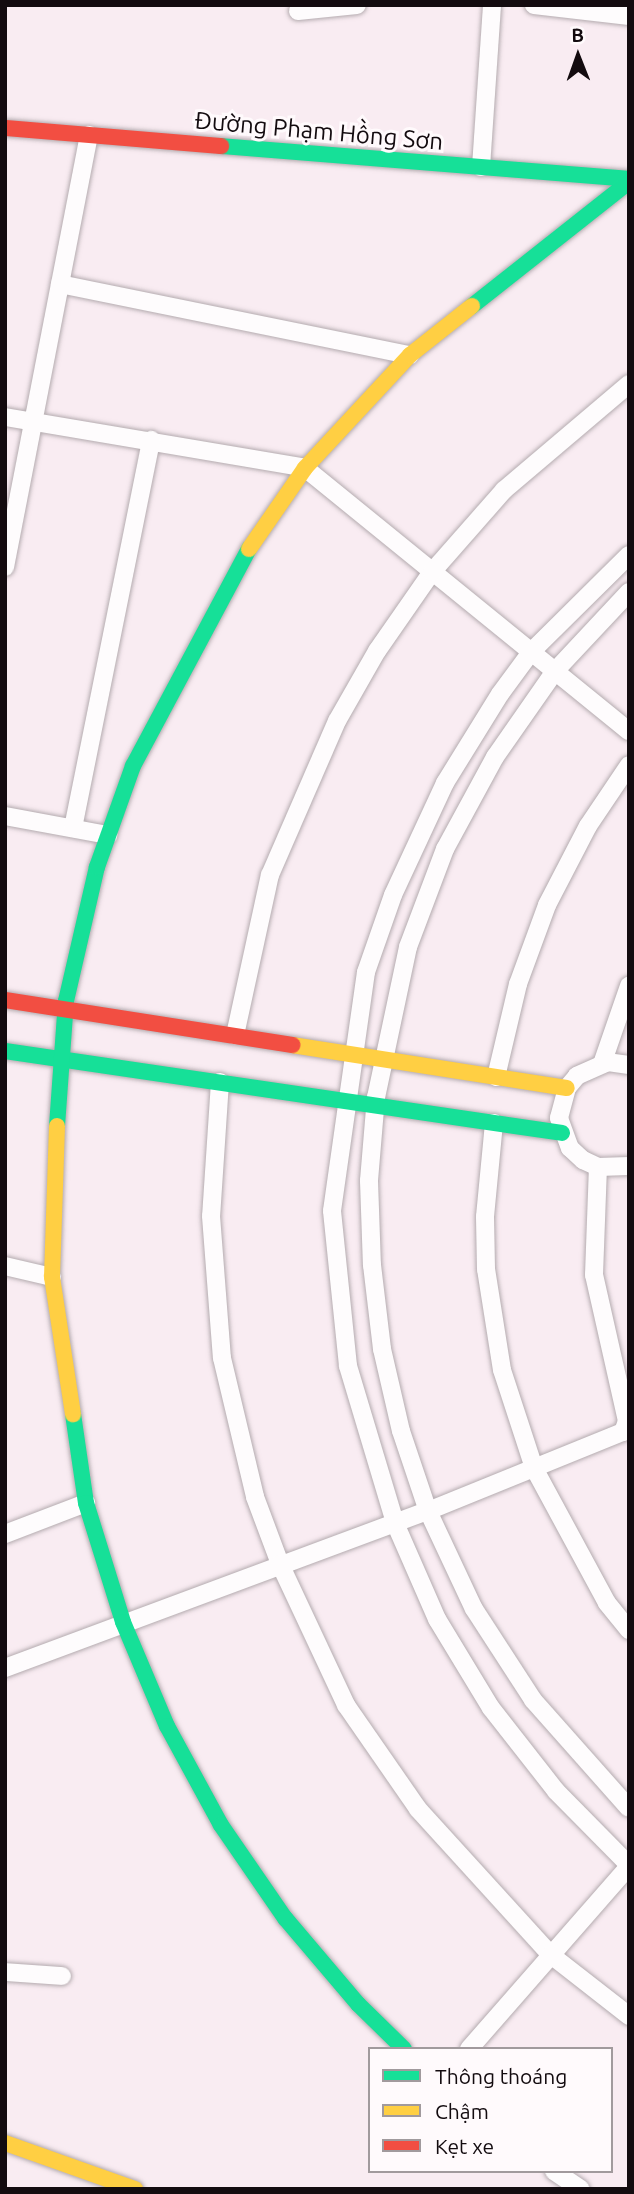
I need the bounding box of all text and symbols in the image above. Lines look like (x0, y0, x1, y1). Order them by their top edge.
north arrow (543, 21, 613, 91)
text: B (571, 24, 584, 46)
street label: Đường Phạm Hồng Sơn (194, 106, 444, 156)
legend (368, 2047, 613, 2173)
text: Thông thoáng (435, 2064, 567, 2088)
text: Chậm (435, 2099, 489, 2123)
text: Kẹt xe (435, 2134, 494, 2158)

